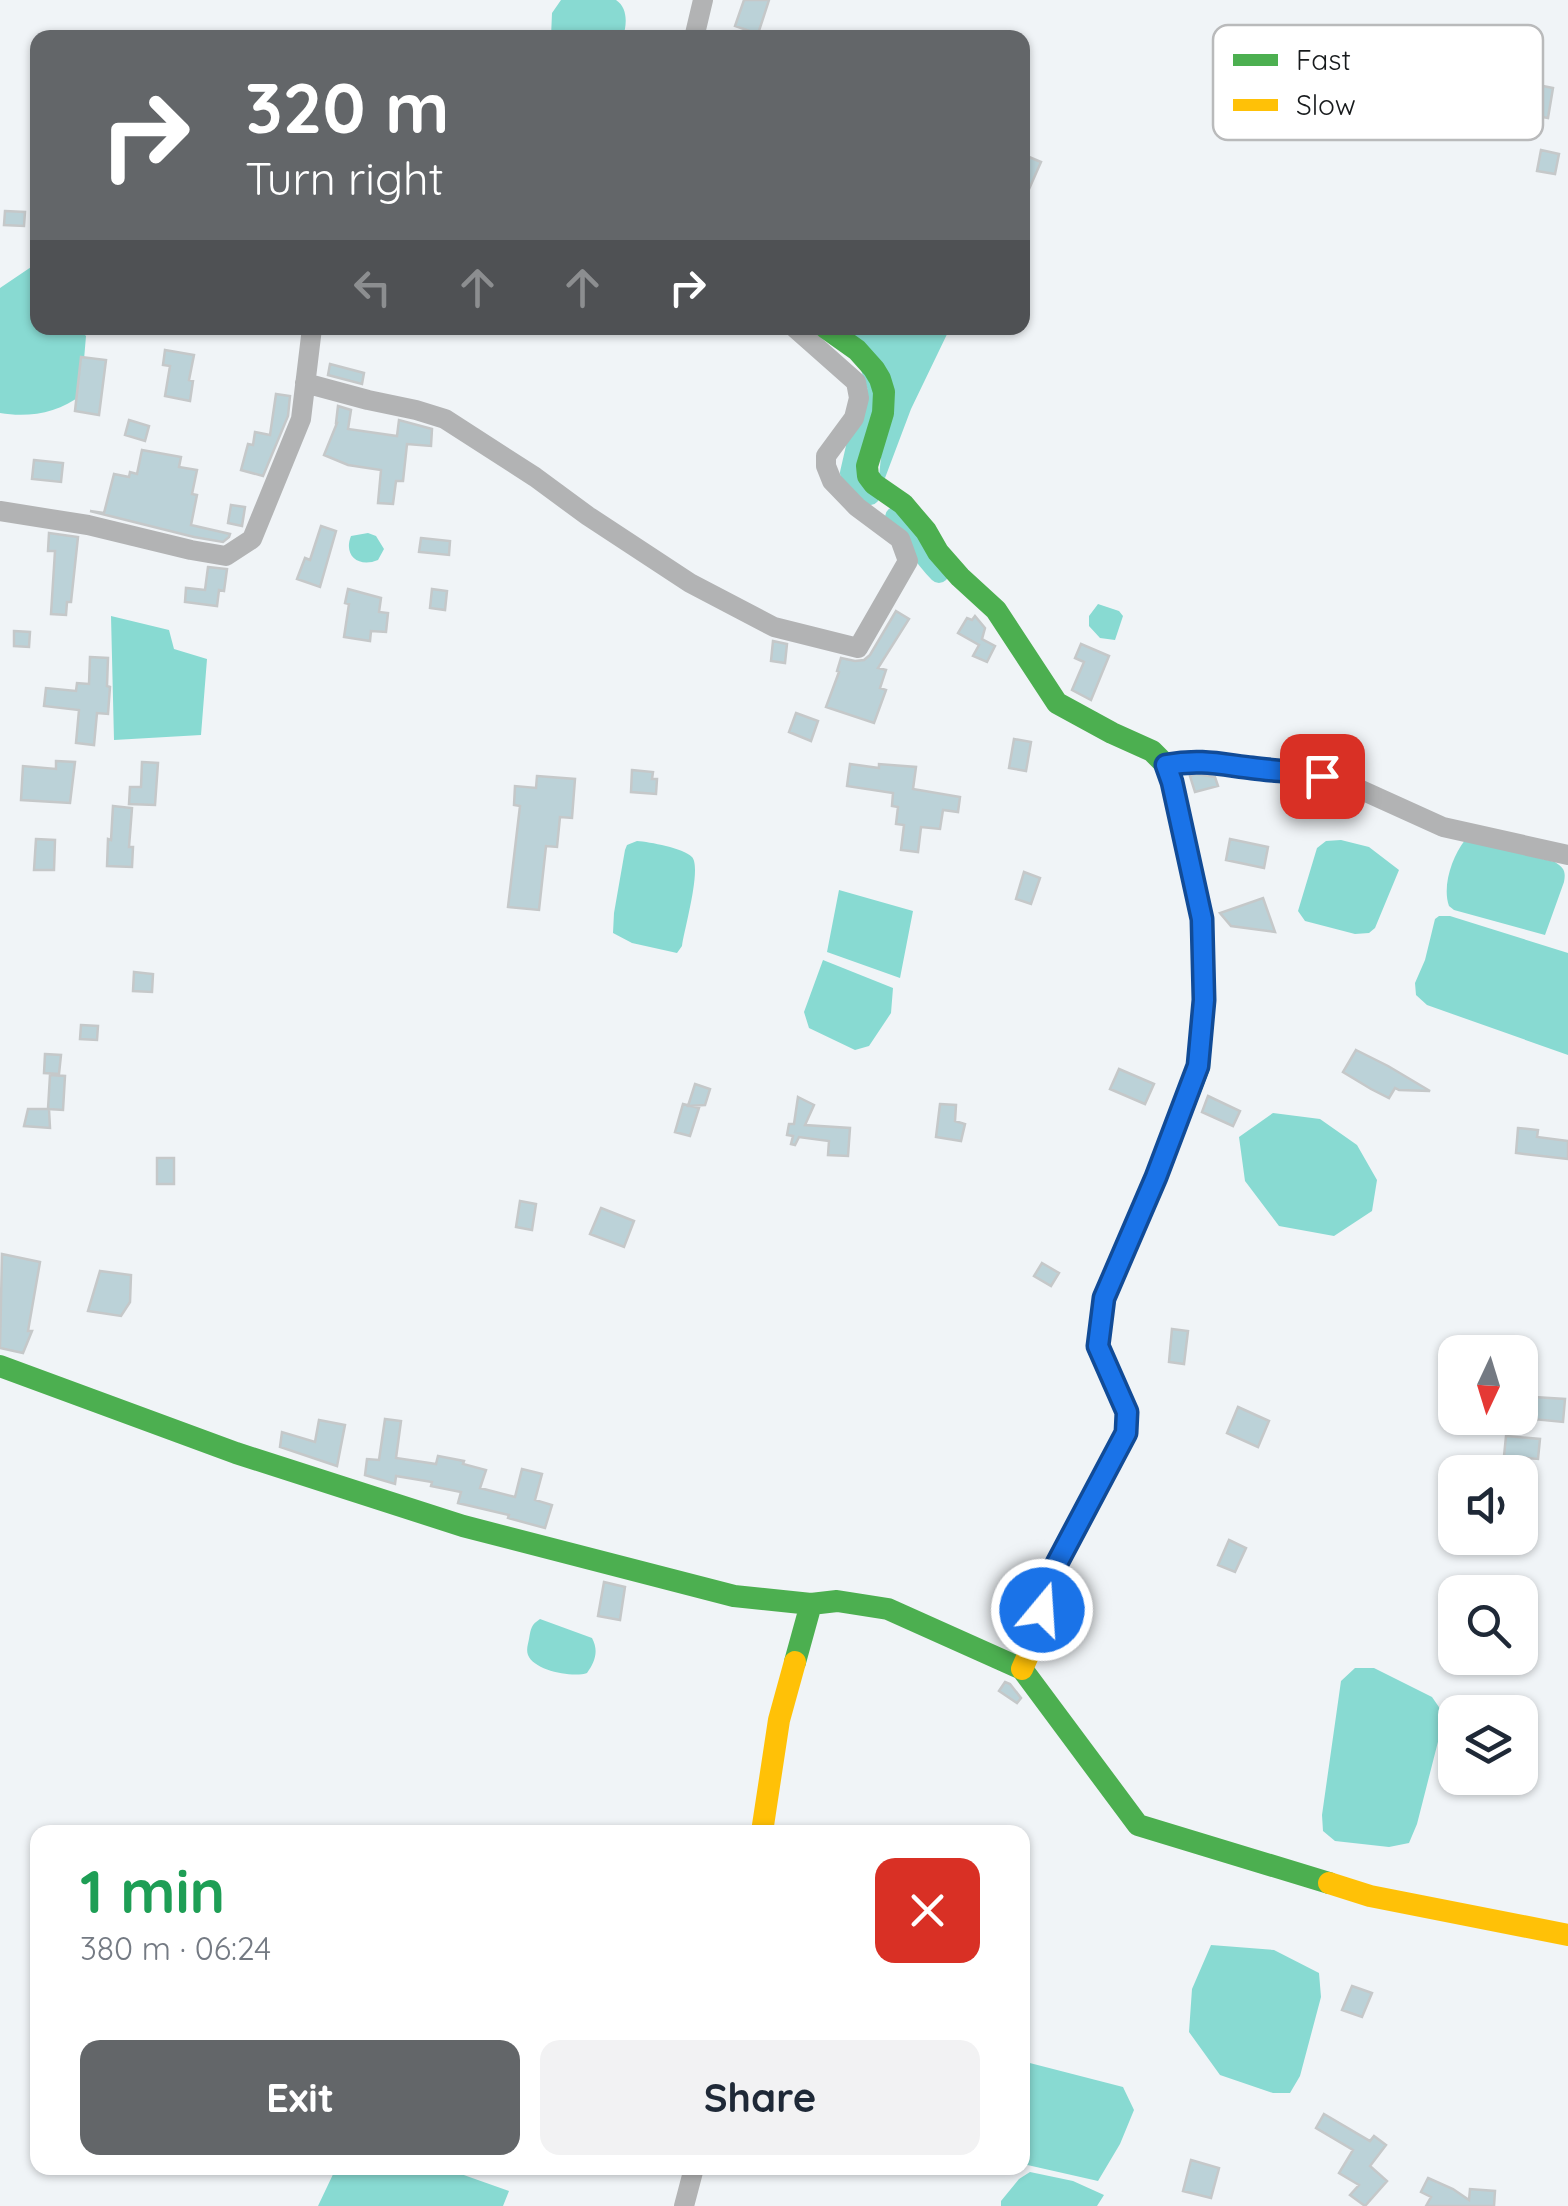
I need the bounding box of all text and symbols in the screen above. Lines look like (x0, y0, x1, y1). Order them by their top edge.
legend (1213, 25, 1543, 140)
text: Fast (1296, 42, 1351, 77)
text: 320 m (245, 63, 450, 151)
icon: right (80, 70, 210, 200)
text: Slow (1296, 87, 1356, 122)
text: Turn right (245, 150, 444, 206)
icon: left (345, 260, 400, 315)
icon: ahead (450, 260, 505, 315)
icon: ahead (555, 260, 610, 315)
icon: right (660, 260, 715, 315)
pin (1280, 734, 1365, 819)
icon: arrive (1295, 749, 1350, 804)
north arrow (1438, 1335, 1538, 1435)
map controls (1438, 1335, 1538, 1795)
button: sound (1438, 1455, 1538, 1555)
position arrow (990, 1558, 1094, 1662)
button: search (1438, 1575, 1538, 1675)
button: layers (1438, 1695, 1538, 1795)
text: 1 min (80, 1853, 225, 1928)
button: close (875, 1858, 980, 1963)
text: 380 m · 06:24 (80, 1928, 271, 1968)
button: Exit (80, 2040, 520, 2155)
button: Share (540, 2040, 980, 2155)

